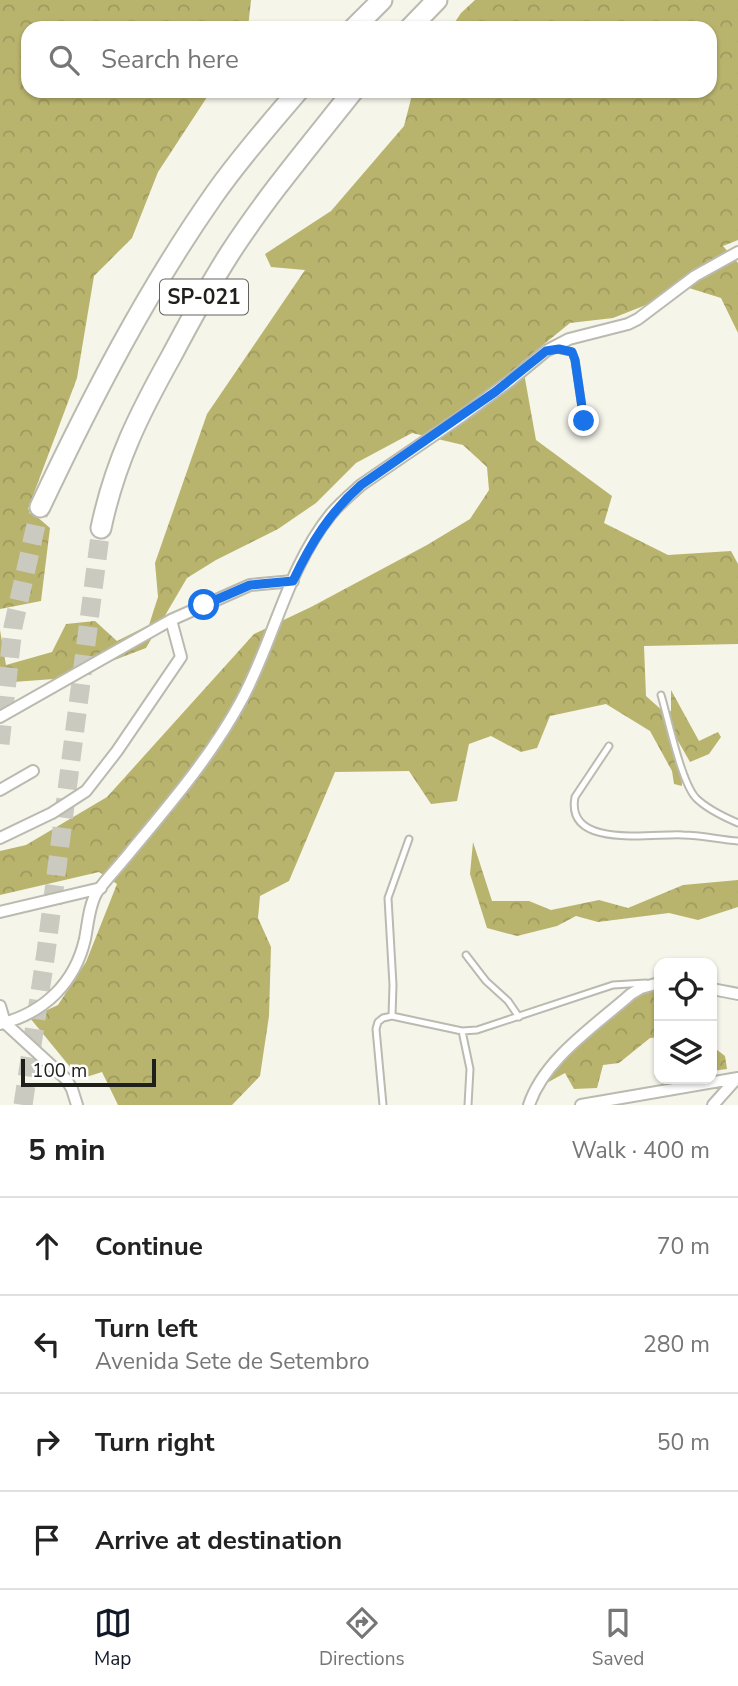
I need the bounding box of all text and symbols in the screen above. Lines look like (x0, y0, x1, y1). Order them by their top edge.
search box (21, 21, 717, 98)
icon: search (45, 41, 83, 79)
text: Search here (101, 42, 239, 77)
road number: SP-021 (160, 280, 248, 314)
route end (568, 405, 599, 436)
route start (188, 589, 219, 620)
map controls (654, 958, 717, 1084)
button: locate (654, 958, 717, 1021)
button: layers (654, 1021, 717, 1084)
scale bar (21, 1056, 156, 1088)
text: 100 m (32, 1058, 87, 1084)
text: 5 min (28, 1130, 106, 1171)
text: Walk · 400 m (571, 1135, 710, 1166)
icon: ahead (28, 1227, 66, 1265)
text: Continue (95, 1229, 203, 1264)
text: 70 m (657, 1231, 710, 1262)
text: Turn left (95, 1311, 198, 1346)
icon: left (28, 1325, 66, 1363)
text: 280 m (643, 1329, 710, 1360)
text: Avenida Sete de Setembro (95, 1346, 370, 1377)
icon: right (28, 1423, 66, 1461)
text: Turn right (95, 1425, 214, 1460)
text: 50 m (657, 1427, 710, 1458)
icon: arrive (28, 1521, 66, 1559)
text: Arrive at destination (95, 1523, 342, 1558)
tab: Map (94, 1604, 132, 1672)
tab: Directions (319, 1604, 405, 1672)
tab: Saved (592, 1604, 644, 1672)

